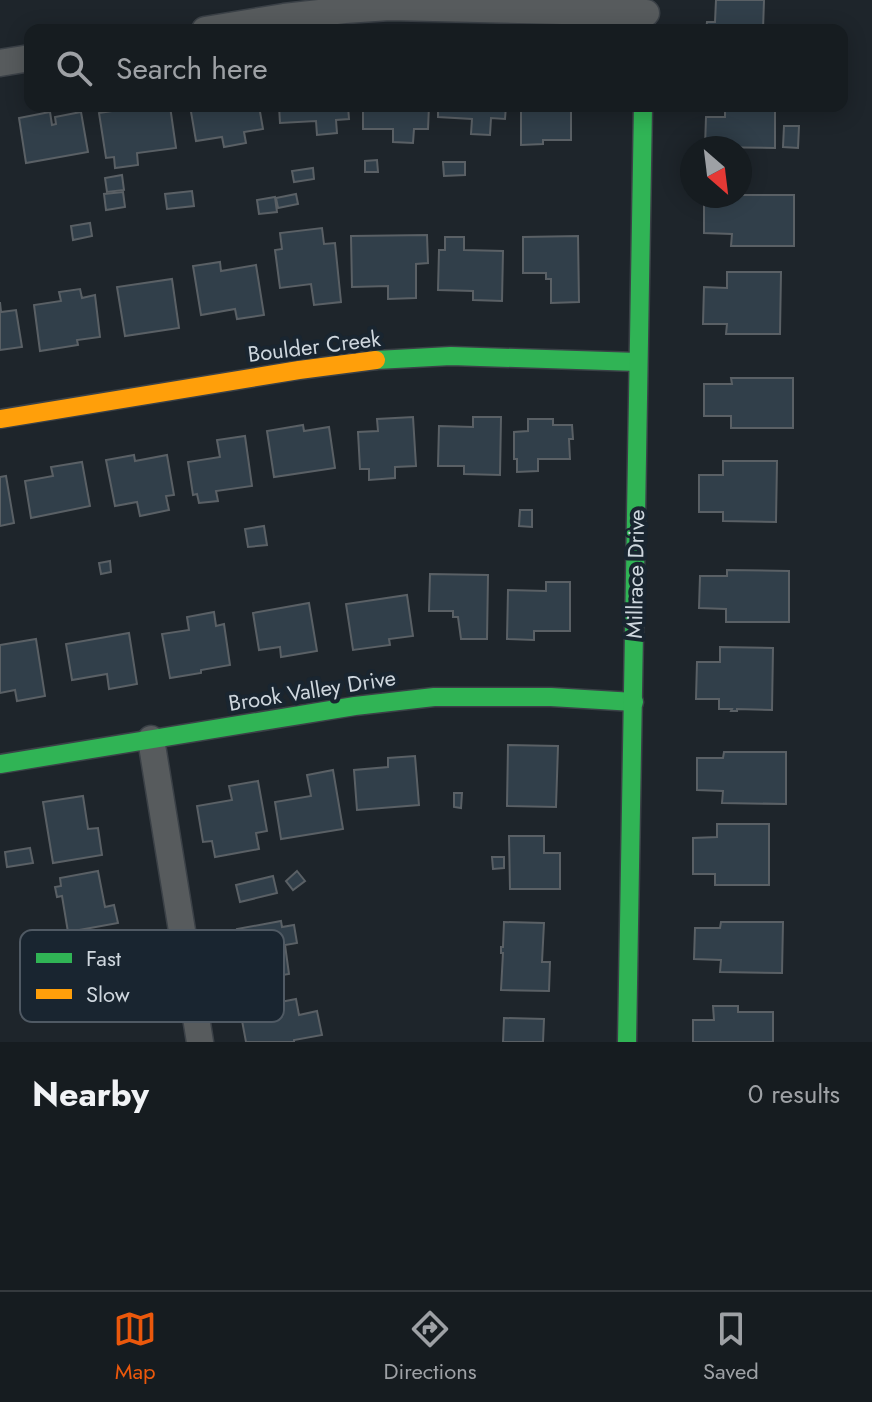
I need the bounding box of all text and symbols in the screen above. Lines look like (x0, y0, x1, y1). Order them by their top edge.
search box (24, 24, 848, 112)
icon: search (52, 46, 96, 90)
text: Search here (116, 47, 268, 90)
north arrow (680, 136, 752, 208)
street label: Boulder Creek (246, 322, 383, 370)
street label: Millrace Drive (618, 509, 652, 639)
street label: Brook Valley Drive (226, 661, 398, 719)
legend (20, 930, 284, 1022)
text: Fast (86, 942, 122, 974)
text: Slow (86, 978, 130, 1010)
text: Nearby (32, 1070, 149, 1119)
text: 0 results (748, 1075, 840, 1113)
tab: Map (113, 1307, 157, 1387)
tab: Directions (384, 1307, 477, 1387)
tab: Saved (703, 1307, 759, 1387)

